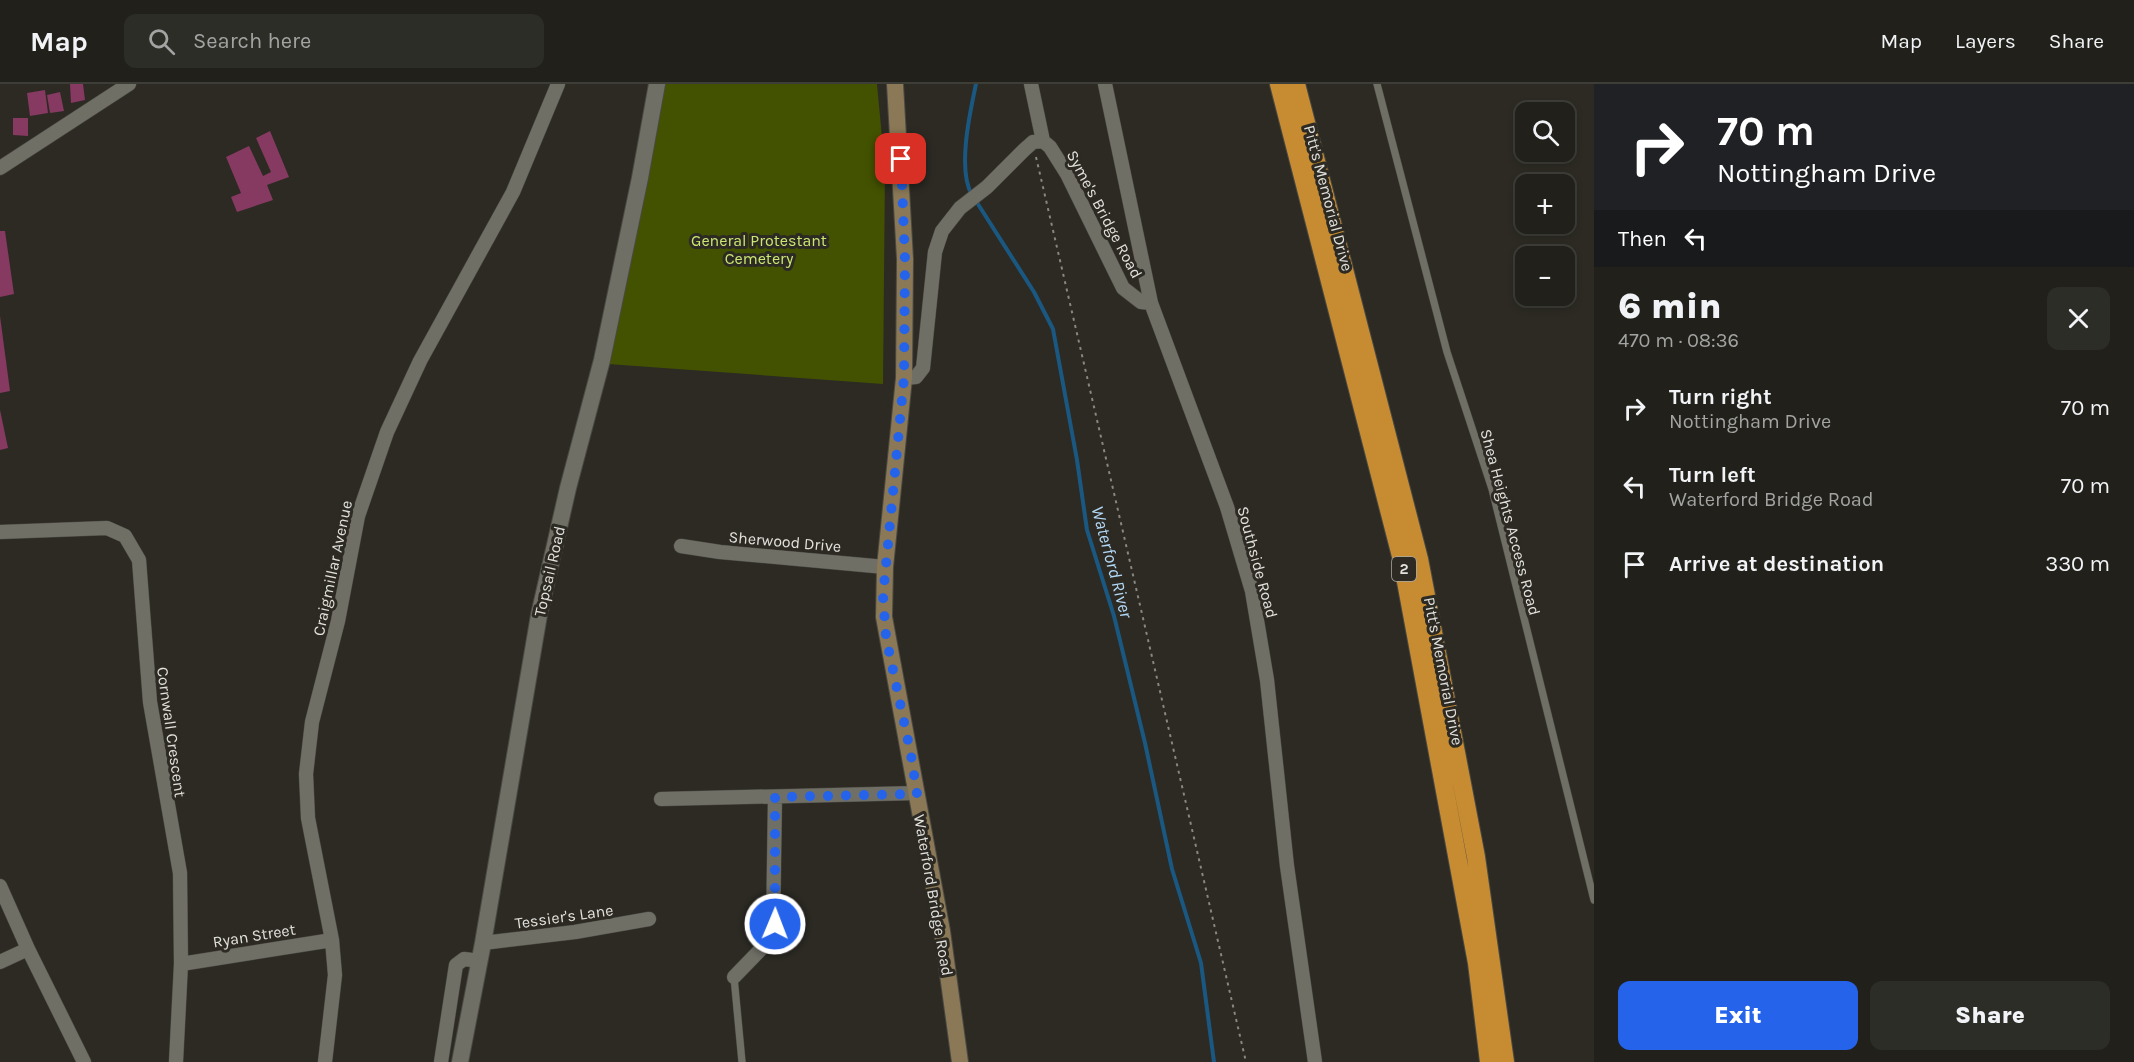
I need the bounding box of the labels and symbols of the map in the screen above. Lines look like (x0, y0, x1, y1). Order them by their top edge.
street label: Pitt's Memorial Drive (1300, 123, 1357, 273)
pin (875, 133, 926, 184)
street label: Syme's Bridge Road (1063, 147, 1146, 282)
park label: General Protestant Cemetery (691, 231, 827, 268)
street label: Shea Heights Access Road (1476, 427, 1545, 617)
street label: Craigmillar Avenue (309, 499, 356, 638)
water label: Waterford River (1086, 504, 1138, 621)
street label: Southside Road (1233, 504, 1282, 620)
street label: Topsail Road (530, 524, 569, 618)
street label: Sherwood Drive (728, 527, 842, 556)
road number: 2 (1392, 557, 1416, 581)
street label: Pitt's Memorial Drive (1420, 595, 1467, 747)
street label: Cornwall Crescent (153, 666, 190, 799)
street label: Waterford Bridge Road (910, 813, 957, 977)
position arrow (743, 892, 807, 956)
street label: Tessier's Lane (514, 900, 614, 933)
street label: Ryan Street (211, 920, 297, 951)

